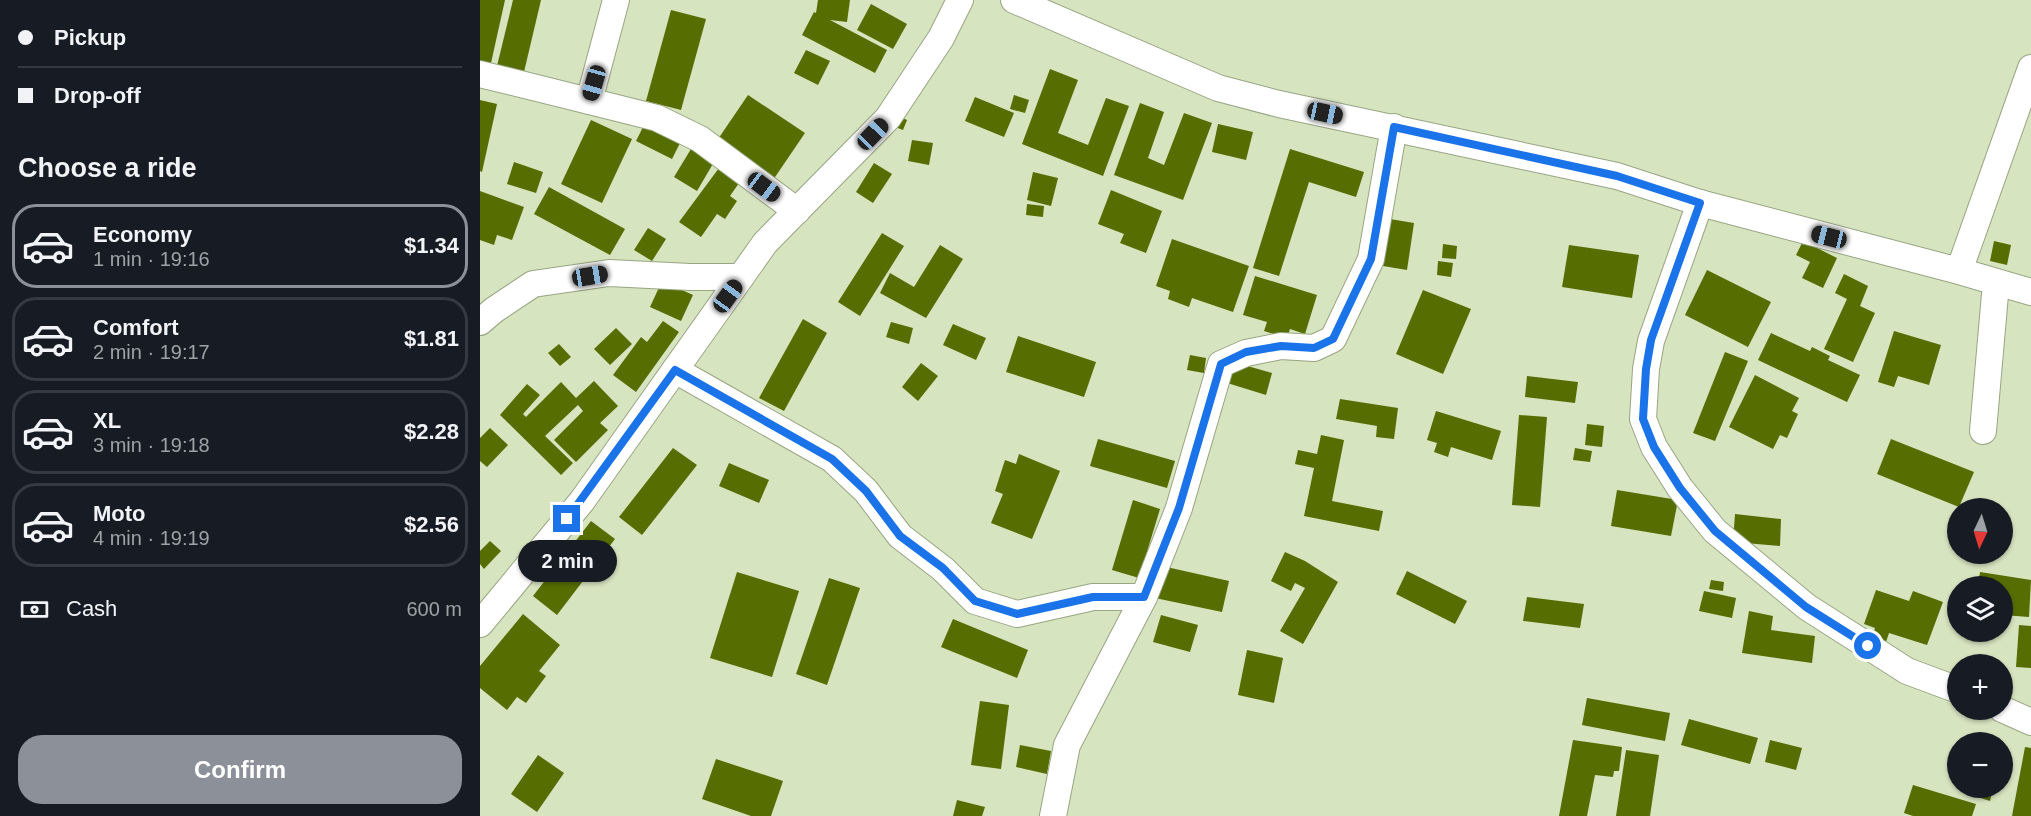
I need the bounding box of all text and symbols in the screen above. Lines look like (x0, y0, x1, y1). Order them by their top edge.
text: Pickup (54, 25, 126, 50)
car (580, 63, 608, 103)
text: Drop-off (54, 83, 141, 108)
car (1306, 100, 1344, 126)
car (854, 115, 892, 153)
text: Choose a ride (18, 153, 197, 183)
car (744, 169, 784, 205)
icon: car (21, 219, 75, 273)
text: Economy (93, 222, 192, 247)
car (1809, 224, 1849, 250)
text: $1.34 (404, 233, 459, 258)
text: 1 min · 19:16 (93, 248, 210, 270)
car (571, 264, 609, 288)
car (710, 276, 746, 316)
icon: car (21, 312, 75, 366)
text: Comfort (93, 315, 179, 340)
text: $1.81 (404, 326, 459, 351)
text: 2 min · 19:17 (93, 341, 210, 363)
icon: car (21, 405, 75, 459)
text: XL (93, 408, 121, 433)
text: $2.28 (404, 419, 459, 444)
text: 3 min · 19:18 (93, 434, 210, 456)
icon: car (21, 498, 75, 552)
north arrow (1947, 498, 2013, 564)
map controls (1947, 498, 2013, 798)
text: Moto (93, 501, 146, 526)
route end (553, 505, 580, 532)
text: $2.56 (404, 512, 459, 537)
text: 4 min · 19:19 (93, 527, 210, 549)
callout: 2 min (518, 540, 616, 582)
text: 2 min (541, 550, 594, 572)
button: layers (1947, 576, 2013, 642)
icon: cash (18, 593, 51, 626)
text: Cash (66, 596, 117, 621)
text: 600 m (406, 598, 462, 620)
route start (1854, 632, 1881, 659)
button: + (1947, 654, 2013, 720)
button: − (1947, 732, 2013, 798)
button: Confirm (18, 735, 462, 804)

